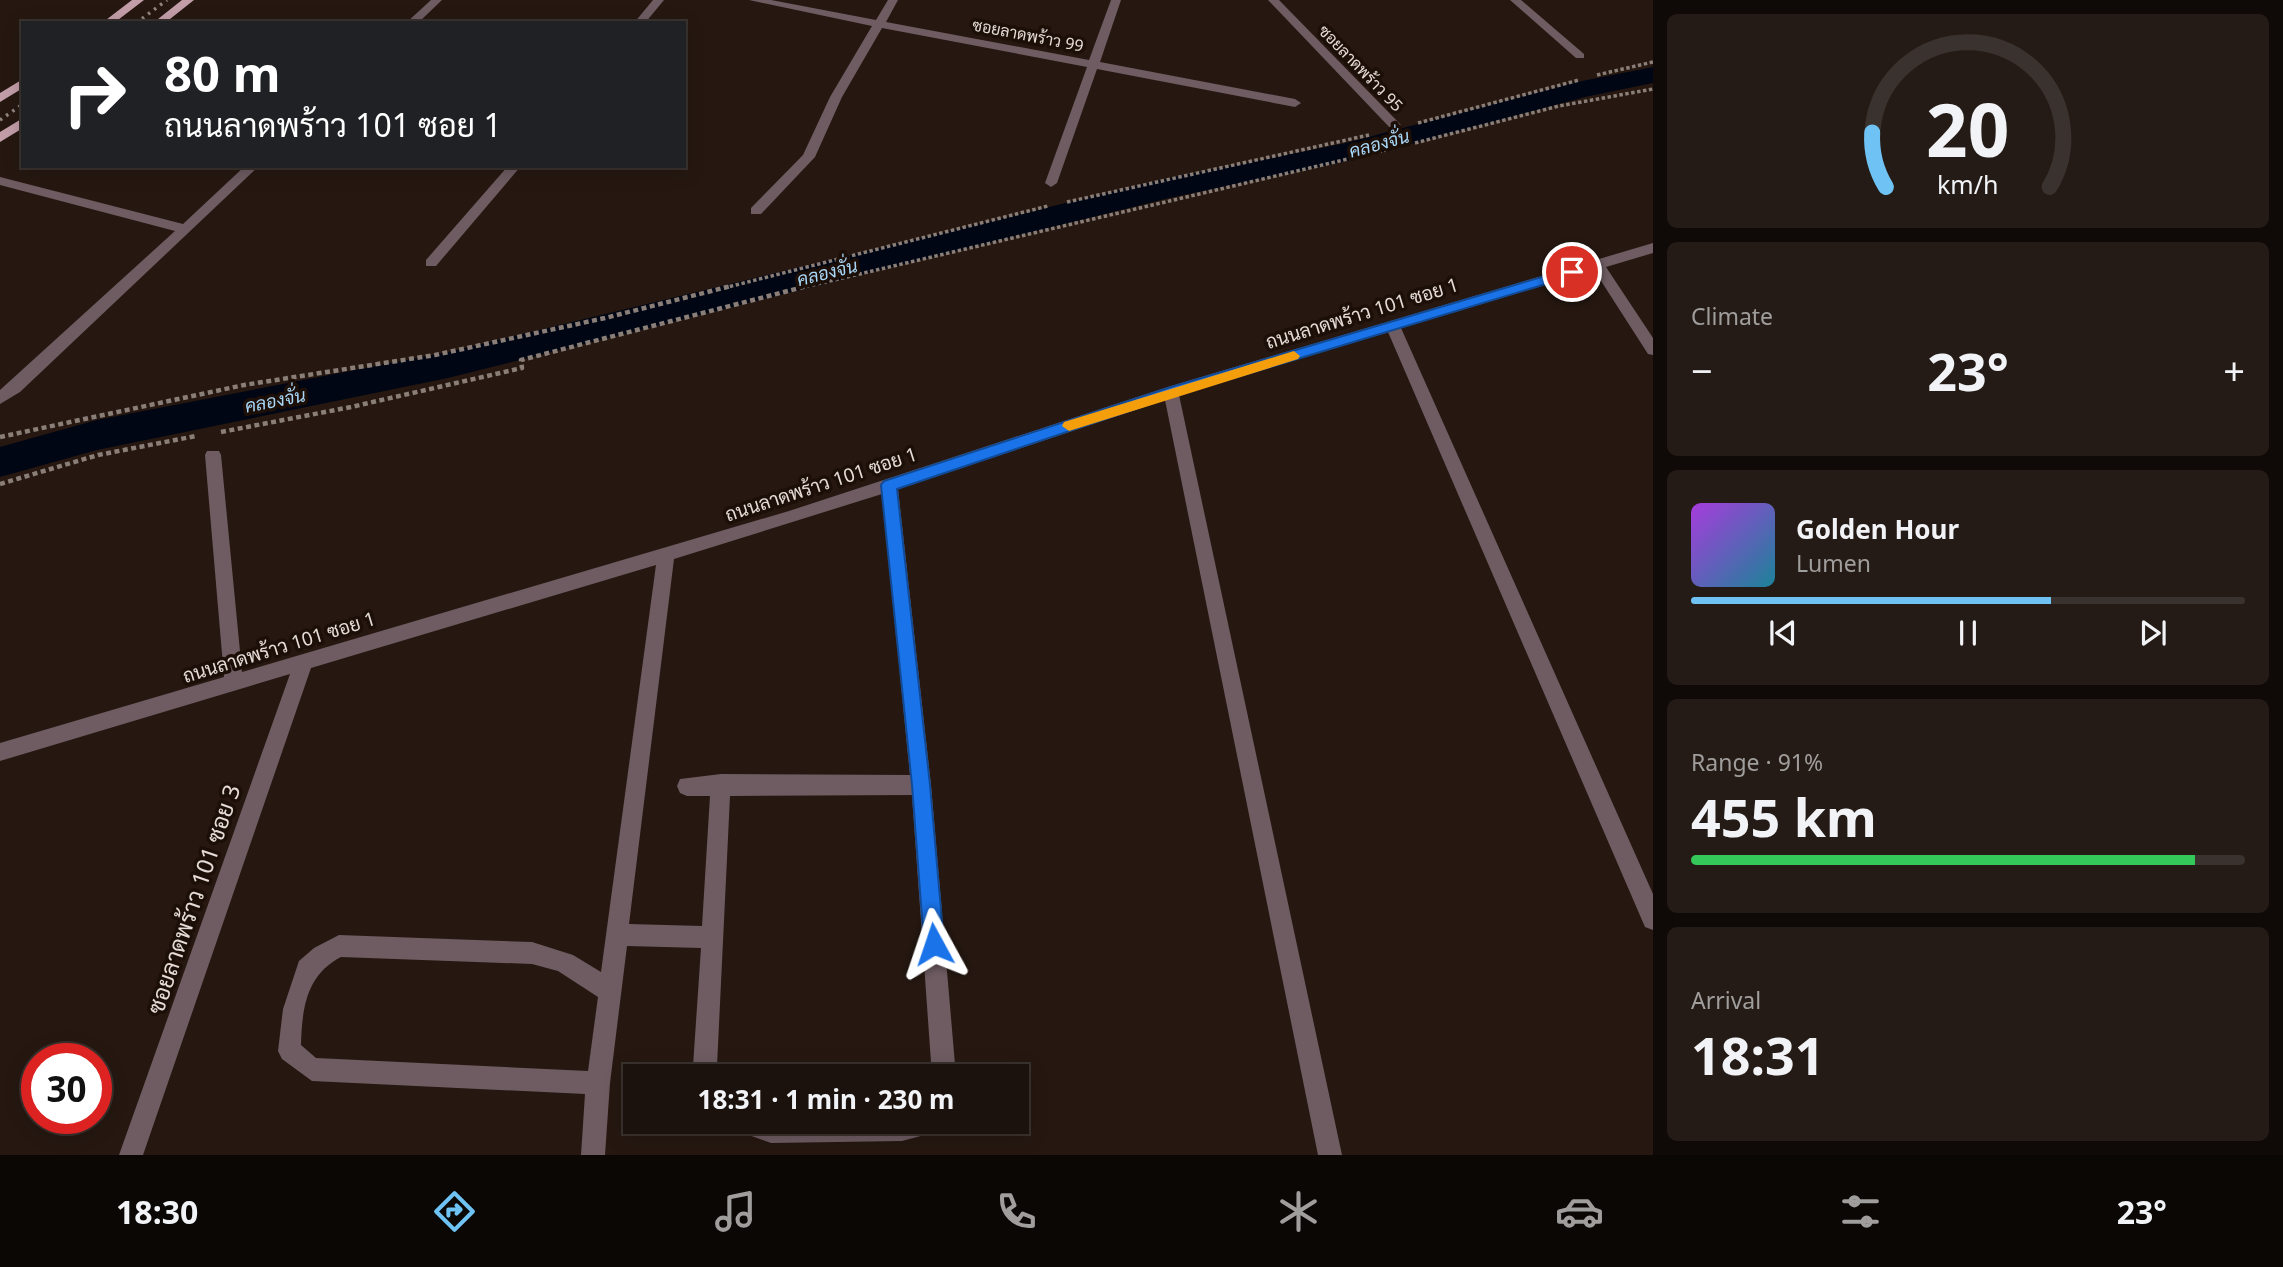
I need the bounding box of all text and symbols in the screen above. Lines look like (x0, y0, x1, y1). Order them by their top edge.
street label: ซอยลาดพร้าว 99 (971, 13, 1085, 57)
street label: ซอยลาดพร้าว 95 (1314, 20, 1408, 116)
text: 80 m (164, 40, 281, 106)
icon: right (49, 49, 140, 140)
text: 20 (1926, 79, 2010, 178)
text: ถนนลาดพร้าว 101 ซอย 1 (164, 103, 502, 146)
water label: คลองจั่น (1346, 121, 1412, 163)
text: km/h (1937, 167, 1999, 201)
pin (1542, 242, 1602, 302)
water label: คลองจั่น (794, 250, 860, 291)
icon: arrive (1553, 253, 1591, 291)
street label: ถนนลาดพร้าว 101 ซอย 1 (1262, 271, 1462, 355)
text: Climate (1691, 300, 1773, 332)
text: 23° (1927, 335, 2009, 406)
text: − (1691, 344, 1713, 396)
text: + (2223, 344, 2245, 396)
water label: คลองจั่น (242, 380, 308, 418)
street label: ถนนลาดพร้าว 101 ซอย 1 (722, 441, 920, 527)
text: Golden Hour (1796, 511, 1959, 547)
text: Lumen (1796, 547, 1871, 579)
street label: ถนนลาดพร้าว 101 ซอย 1 (179, 605, 379, 689)
icon: previous (1764, 614, 1802, 652)
icon: pause (1949, 614, 1987, 652)
icon: next (2134, 614, 2172, 652)
text: Range · 91% (1691, 746, 1823, 778)
street label: ซอยลาดพร้าว 101 ซอย 3 (139, 780, 247, 1018)
text: 455 km (1691, 781, 1877, 852)
position arrow (897, 907, 971, 981)
text: Arrival (1691, 984, 1761, 1016)
text: 18:31 (1691, 1019, 1825, 1090)
speed limit sign: 30 (21, 1043, 112, 1134)
text: 18:31 · 1 min · 230 m (698, 1081, 954, 1117)
icon: directions (430, 1187, 479, 1236)
icon: music (711, 1187, 760, 1236)
icon: phone (992, 1187, 1041, 1236)
icon: climate (1274, 1187, 1323, 1236)
icon: car (1555, 1187, 1604, 1236)
icon: filters (1836, 1187, 1885, 1236)
text: 18:30 (116, 1190, 198, 1233)
text: 23° (2117, 1190, 2167, 1233)

